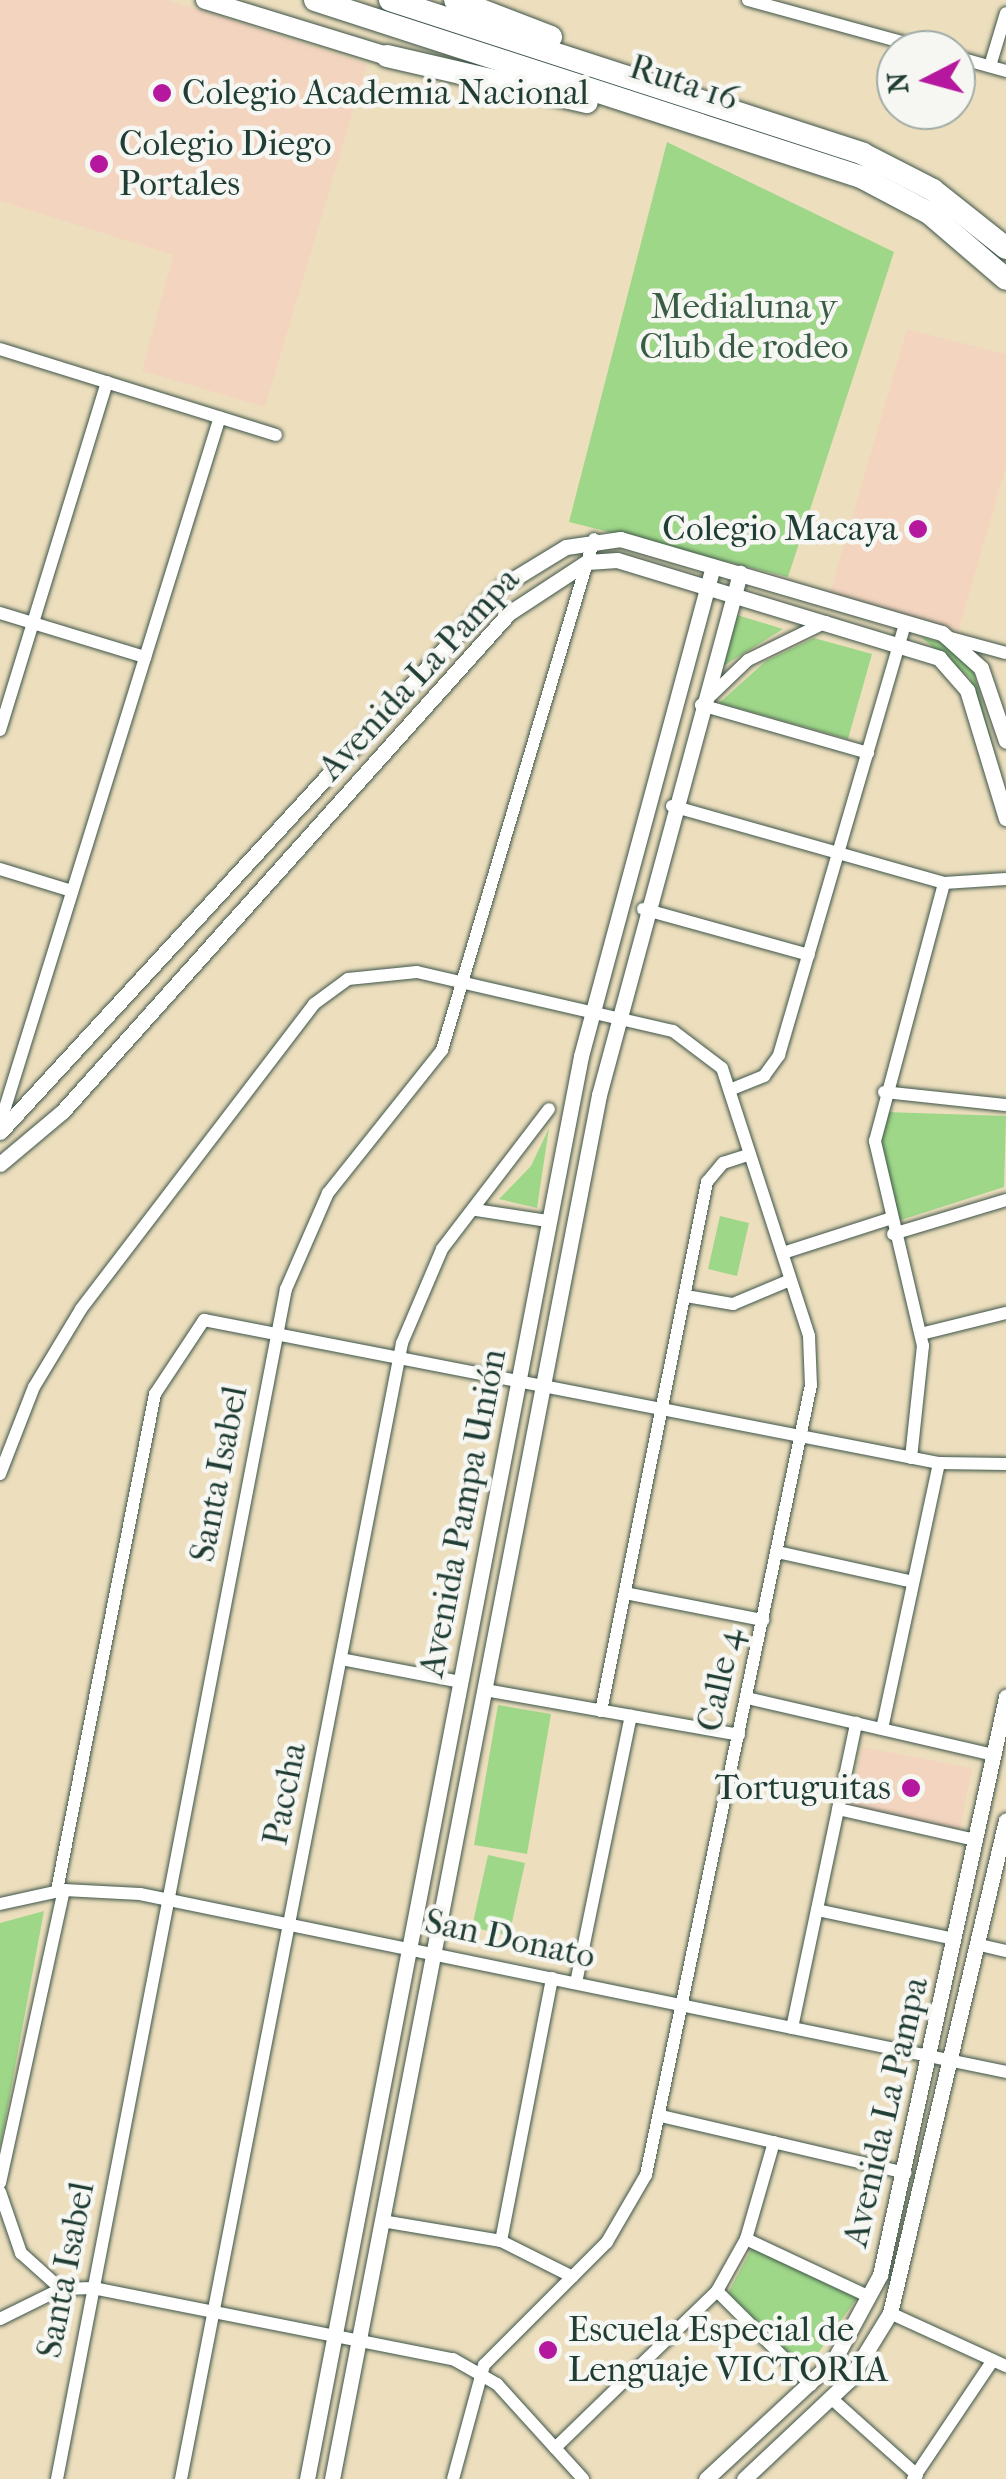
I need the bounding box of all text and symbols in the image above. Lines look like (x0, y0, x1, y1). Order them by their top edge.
north arrow (876, 30, 976, 130)
street label: Ruta 16 (624, 46, 744, 120)
text: N (880, 71, 915, 95)
place label: Colegio Academia Nacional (182, 72, 589, 114)
marker: Colegio Academia Nacional (151, 82, 173, 104)
place label: Colegio Diego Portales (119, 123, 331, 205)
marker: Colegio Diego Portales (88, 153, 110, 175)
park label: Medialuna y Club de rodeo (640, 286, 848, 368)
place label: Colegio Macaya (662, 508, 898, 550)
marker: Colegio Macaya (907, 518, 929, 540)
street label: Avenida La Pampa (310, 559, 528, 789)
street label: Avenida Pampa Unión (411, 1345, 515, 1681)
street label: Santa Isabel (181, 1382, 257, 1566)
street label: Calle 4 (689, 1625, 751, 1735)
street label: Paccha (255, 1739, 315, 1849)
place label: Tortuguitas (715, 1767, 891, 1809)
marker: Tortuguitas (900, 1777, 922, 1799)
street label: San Donato (421, 1900, 599, 1978)
street label: Avenida La Pampa (835, 1973, 937, 2251)
street label: Santa Isabel (28, 2178, 104, 2362)
place label: Escuela Especial de Lenguaje VICTORIA (568, 2309, 888, 2391)
marker: Escuela Especial de Lenguaje VICTORIA (537, 2339, 559, 2361)

